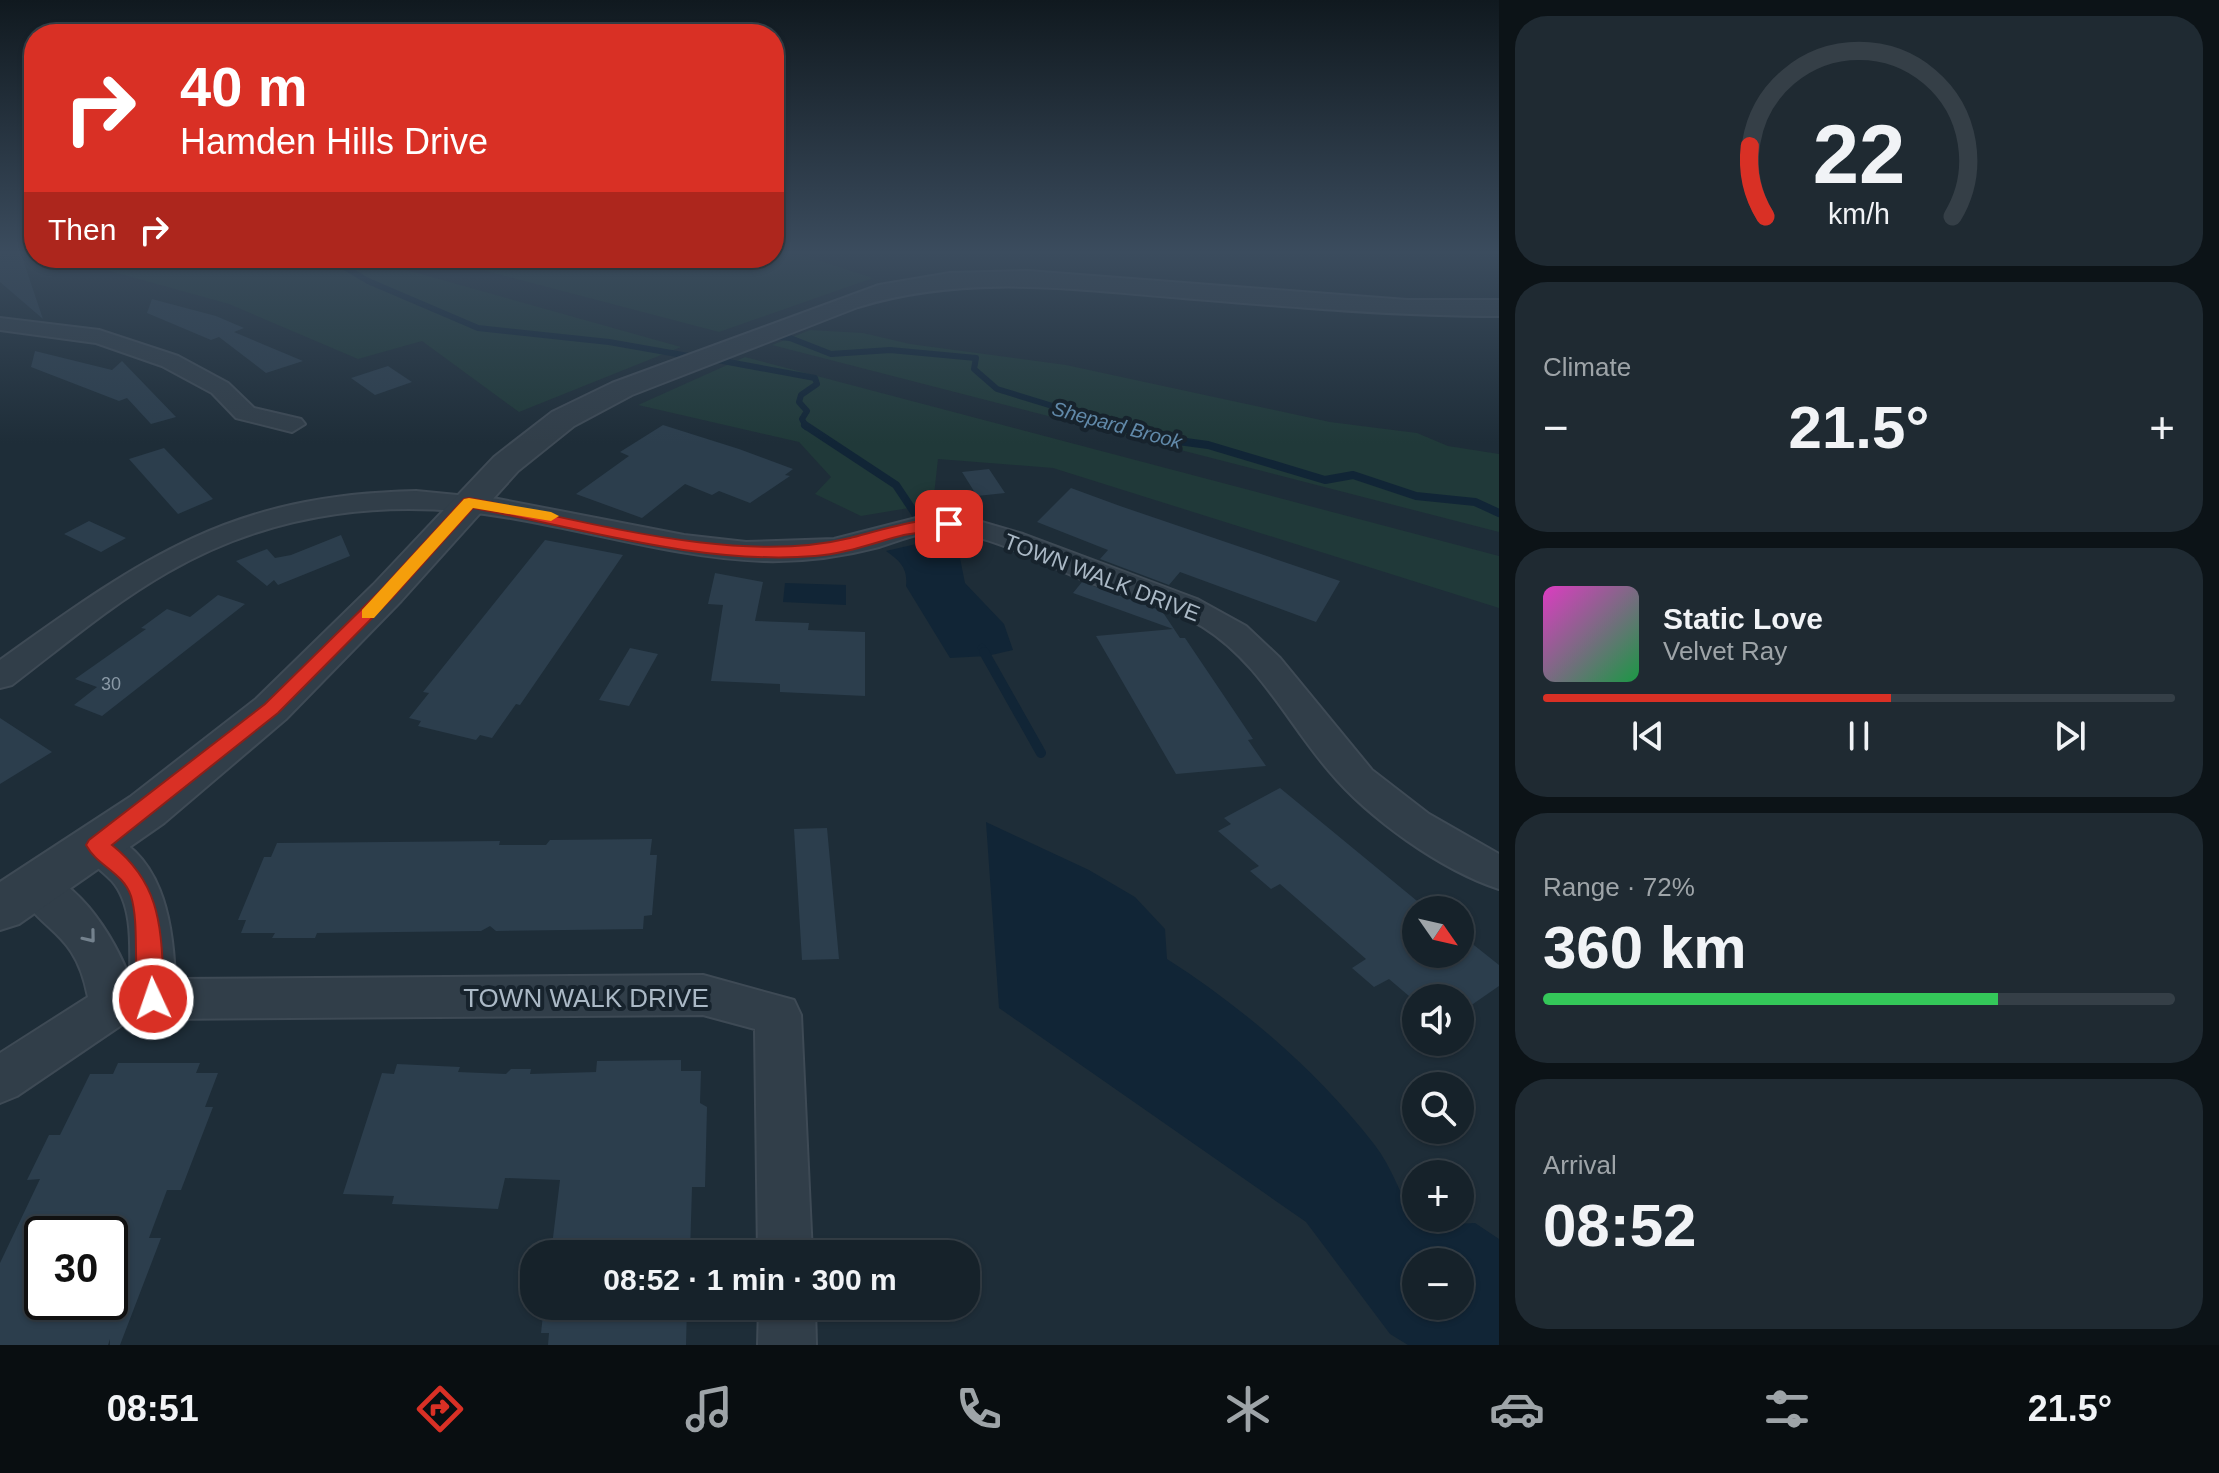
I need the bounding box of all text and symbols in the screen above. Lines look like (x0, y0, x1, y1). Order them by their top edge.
text: 40 m (180, 55, 308, 118)
icon: right (48, 56, 152, 160)
text: 22 (1813, 107, 1905, 200)
text: Hamden Hills Drive (180, 121, 488, 162)
text: km/h (1828, 198, 1890, 230)
icon: right (132, 208, 176, 252)
text: Then (48, 213, 116, 246)
text: Climate (1543, 352, 1631, 382)
text: 21.5° (1789, 394, 1929, 461)
water label: Shepard Brook (1050, 397, 1185, 453)
text: − (1543, 403, 1569, 452)
text: + (2149, 403, 2175, 452)
pin (915, 490, 983, 558)
icon: arrive (927, 502, 971, 546)
street label: TOWN WALK DRIVE (1000, 529, 1203, 626)
text: Static Love (1663, 602, 1823, 635)
text: Velvet Ray (1663, 636, 1787, 666)
house number: 30 (101, 674, 121, 694)
icon: previous (1626, 714, 1670, 758)
icon: pause (1837, 714, 1881, 758)
icon: next (2048, 714, 2092, 758)
text: Range · 72% (1543, 872, 1695, 902)
north arrow (1402, 896, 1474, 968)
map controls (1402, 896, 1474, 1320)
text: 360 km (1543, 914, 1747, 981)
one-way arrow (80, 928, 94, 943)
position arrow (111, 957, 195, 1041)
street label: TOWN WALK DRIVE (463, 983, 709, 1013)
button: sound (1402, 984, 1474, 1056)
button: search (1402, 1072, 1474, 1144)
text: Arrival (1543, 1150, 1617, 1180)
button: + (1402, 1160, 1474, 1232)
text: 08:52 (1543, 1192, 1696, 1259)
speed limit sign: 30 (24, 1216, 128, 1320)
button: − (1402, 1248, 1474, 1320)
text: 08:52 · 1 min · 300 m (603, 1263, 897, 1296)
icon: directions (412, 1381, 468, 1437)
icon: music (681, 1381, 737, 1437)
icon: phone (951, 1381, 1007, 1437)
icon: climate (1220, 1381, 1276, 1437)
icon: car (1489, 1381, 1545, 1437)
icon: filters (1759, 1381, 1815, 1437)
text: 08:51 (107, 1388, 199, 1429)
text: 21.5° (2028, 1388, 2112, 1429)

